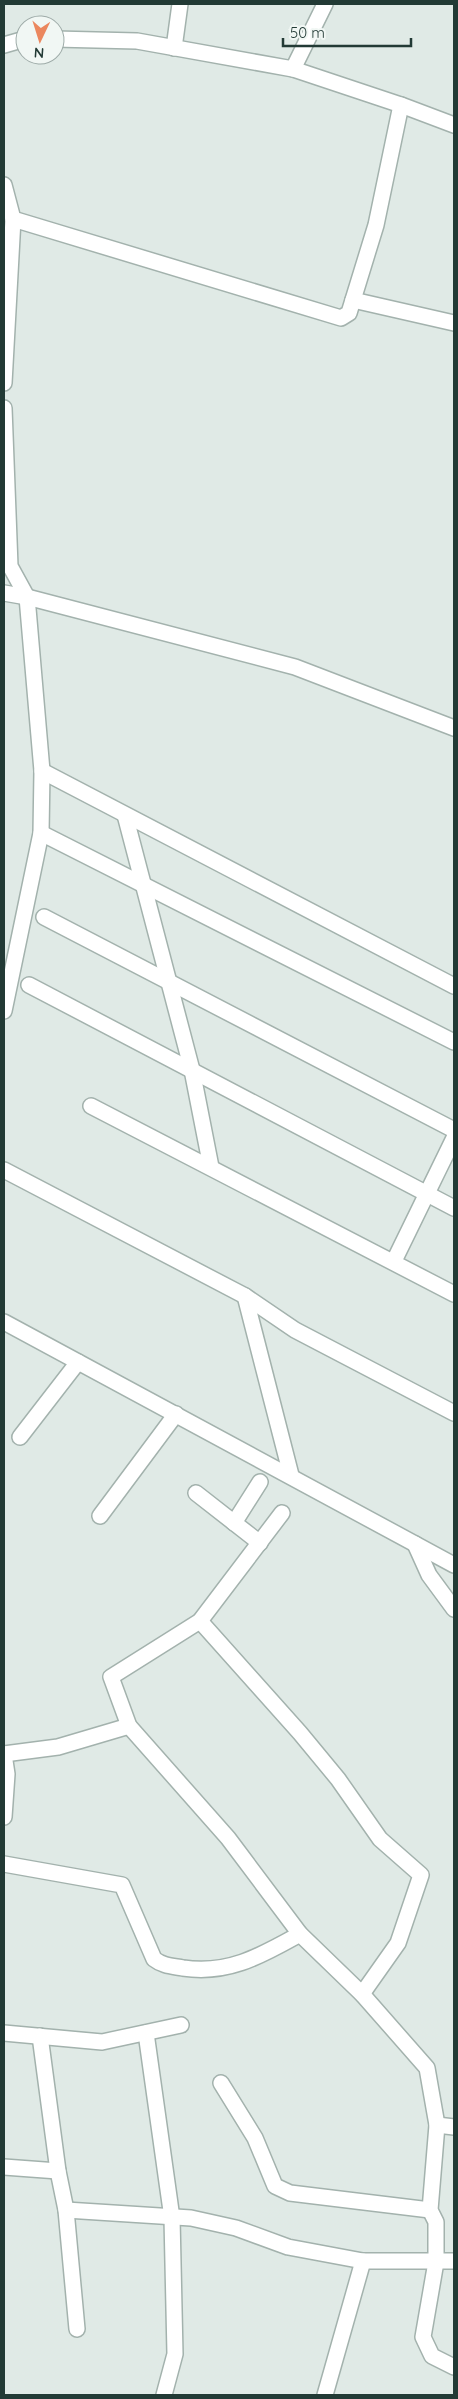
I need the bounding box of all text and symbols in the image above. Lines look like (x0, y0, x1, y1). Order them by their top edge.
north arrow (15, 15, 65, 65)
scale bar (283, 15, 410, 47)
text: 50 m (290, 23, 325, 42)
text: N (33, 44, 45, 62)

